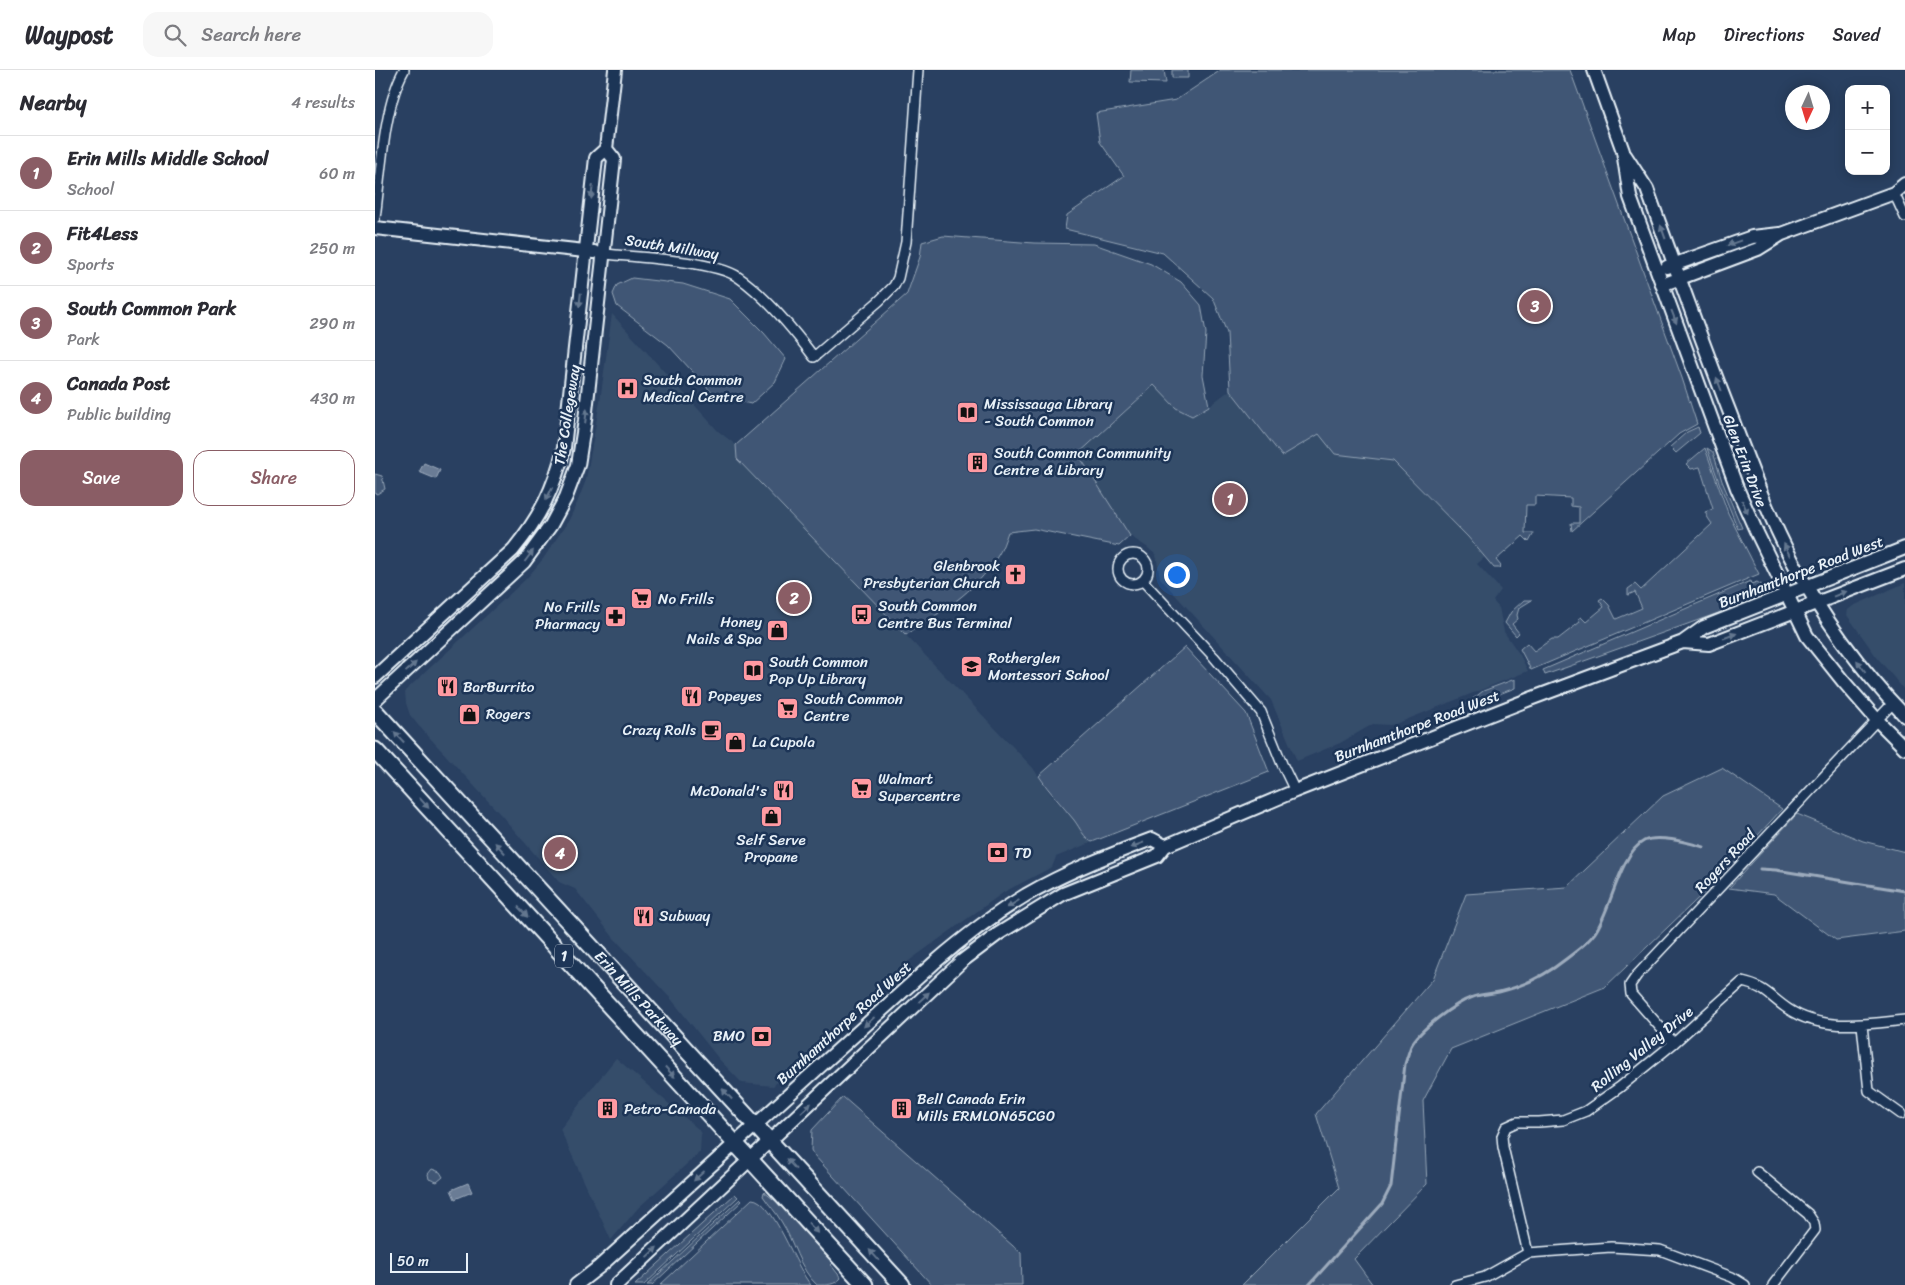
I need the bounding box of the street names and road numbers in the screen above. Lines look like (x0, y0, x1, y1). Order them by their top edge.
street label: South Millway (623, 227, 721, 267)
street label: The Collegeway (546, 363, 588, 467)
street label: Glen Erin Drive (1715, 411, 1775, 512)
street label: Burnhamthorpe Road West (1715, 528, 1888, 616)
street label: Burnhamthorpe Road West (1331, 682, 1504, 770)
street label: Rogers Road (1688, 822, 1763, 899)
road number: 1 (555, 944, 573, 968)
street label: Erin Mills Parkway (588, 944, 690, 1052)
street label: Burnhamthorpe Road West (770, 954, 918, 1091)
street label: Rolling Valley Drive (1585, 999, 1699, 1099)

